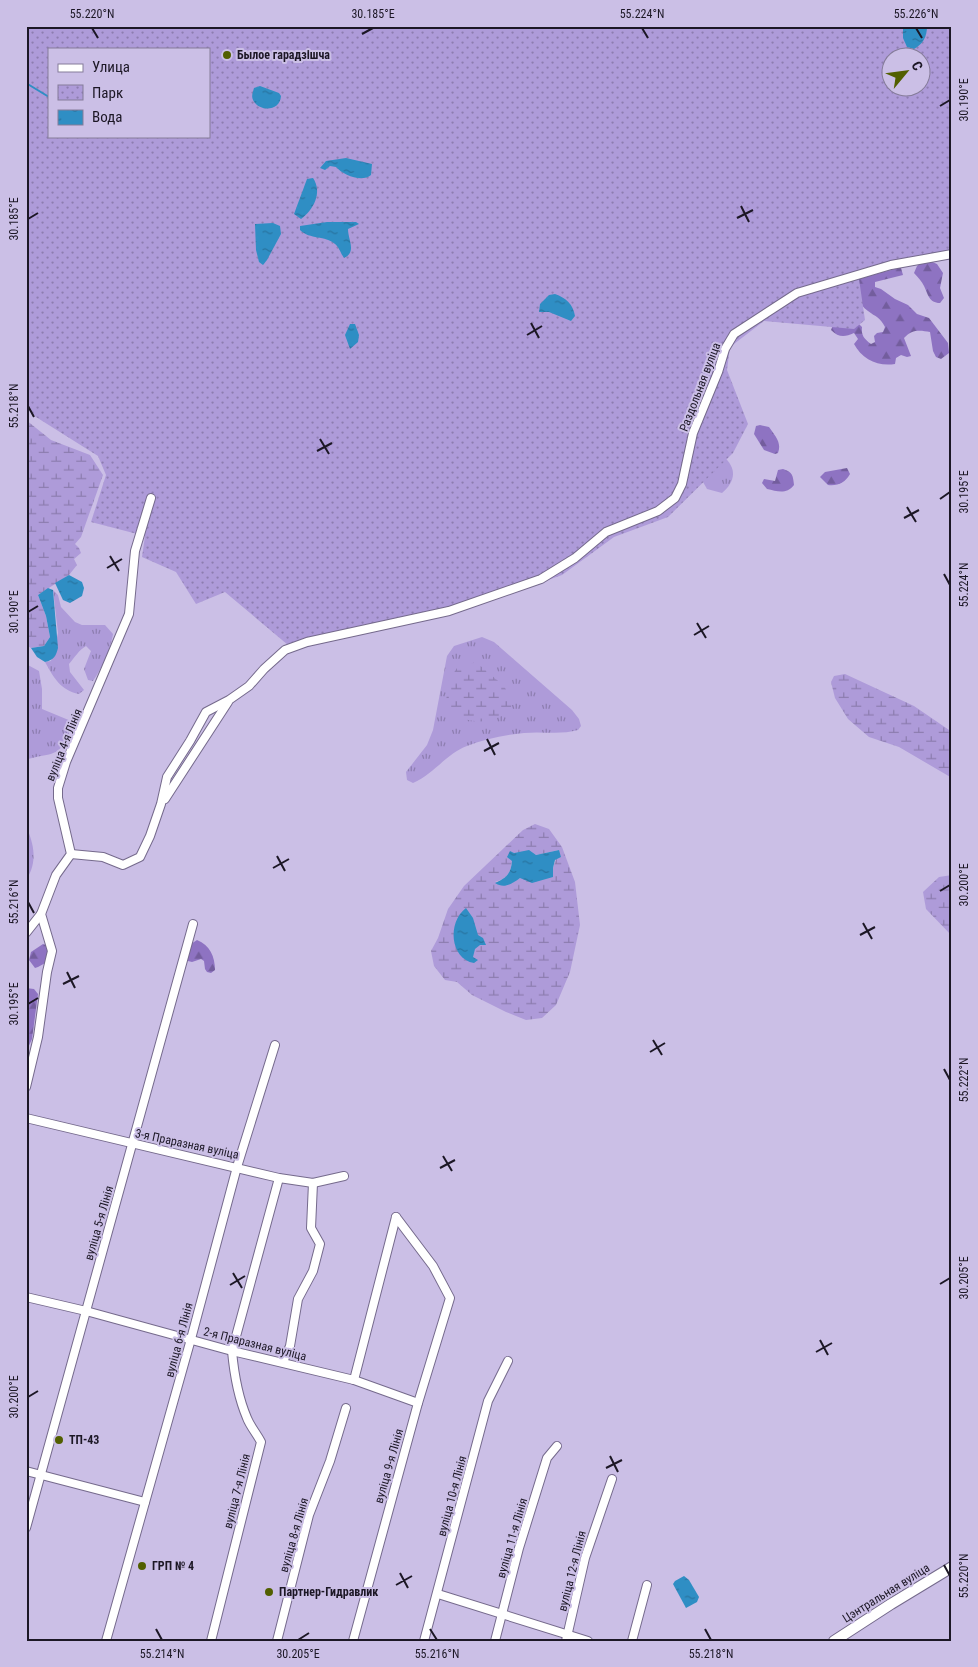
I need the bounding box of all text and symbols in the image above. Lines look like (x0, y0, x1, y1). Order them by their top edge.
text: 55.220°N (70, 7, 114, 21)
text: 30.185°E (351, 7, 395, 21)
text: 55.224°N (620, 7, 664, 21)
text: 55.226°N (894, 7, 938, 21)
legend (48, 48, 210, 138)
place label: Былое гарадзішча (237, 48, 330, 62)
north arrow (880, 48, 930, 98)
marker: Былое гарадзішча (221, 49, 233, 61)
text: Улица (92, 58, 130, 76)
text: С (908, 58, 926, 73)
text: 30.190°E (957, 78, 971, 122)
text: Парк (92, 84, 123, 102)
text: Вода (92, 108, 122, 126)
text: 30.185°E (7, 197, 21, 241)
street label: Раздольная вуліца (677, 340, 723, 433)
text: 55.218°N (7, 384, 21, 428)
text: 30.195°E (957, 470, 971, 514)
text: 55.224°N (957, 563, 971, 607)
text: 30.190°E (7, 590, 21, 634)
street label: вуліца 4-я Лінія (43, 707, 85, 783)
text: 30.200°E (957, 863, 971, 907)
text: 55.216°N (7, 880, 21, 924)
text: 30.195°E (7, 982, 21, 1026)
text: 55.222°N (957, 1058, 971, 1102)
street label: 3-я Праразная вуліца (134, 1126, 240, 1162)
street label: вуліца 5-я Лінія (82, 1184, 116, 1262)
text: 30.205°E (957, 1256, 971, 1300)
street label: вуліца 6-я Лінія (162, 1301, 196, 1379)
street label: 2-я Праразная вуліца (202, 1324, 308, 1364)
text: 30.200°E (7, 1375, 21, 1419)
street label: вуліца 9-я Лінія (372, 1427, 406, 1505)
place label: ТП-43 (69, 1433, 99, 1447)
marker: ТП-43 (53, 1434, 65, 1446)
street label: вуліца 7-я Лінія (221, 1452, 253, 1530)
street label: вуліца 10-я Лінія (435, 1454, 469, 1538)
street label: вуліца 8-я Лінія (277, 1496, 311, 1574)
street label: вуліца 11-я Лінія (494, 1496, 530, 1580)
street label: вуліца 12-я Лінія (555, 1529, 589, 1613)
text: 55.220°N (957, 1554, 971, 1598)
place label: ГРП № 4 (152, 1559, 194, 1573)
marker: ГРП № 4 (136, 1560, 148, 1572)
street label: Цэнтральная вуліца (840, 1560, 932, 1625)
place label: Партнер-Гидравлик (279, 1585, 378, 1599)
marker: Партнер-Гидравлик (263, 1586, 275, 1598)
text: 55.214°N (140, 1647, 184, 1661)
text: 30.205°E (276, 1647, 320, 1661)
text: 55.216°N (415, 1647, 459, 1661)
text: 55.218°N (689, 1647, 733, 1661)

